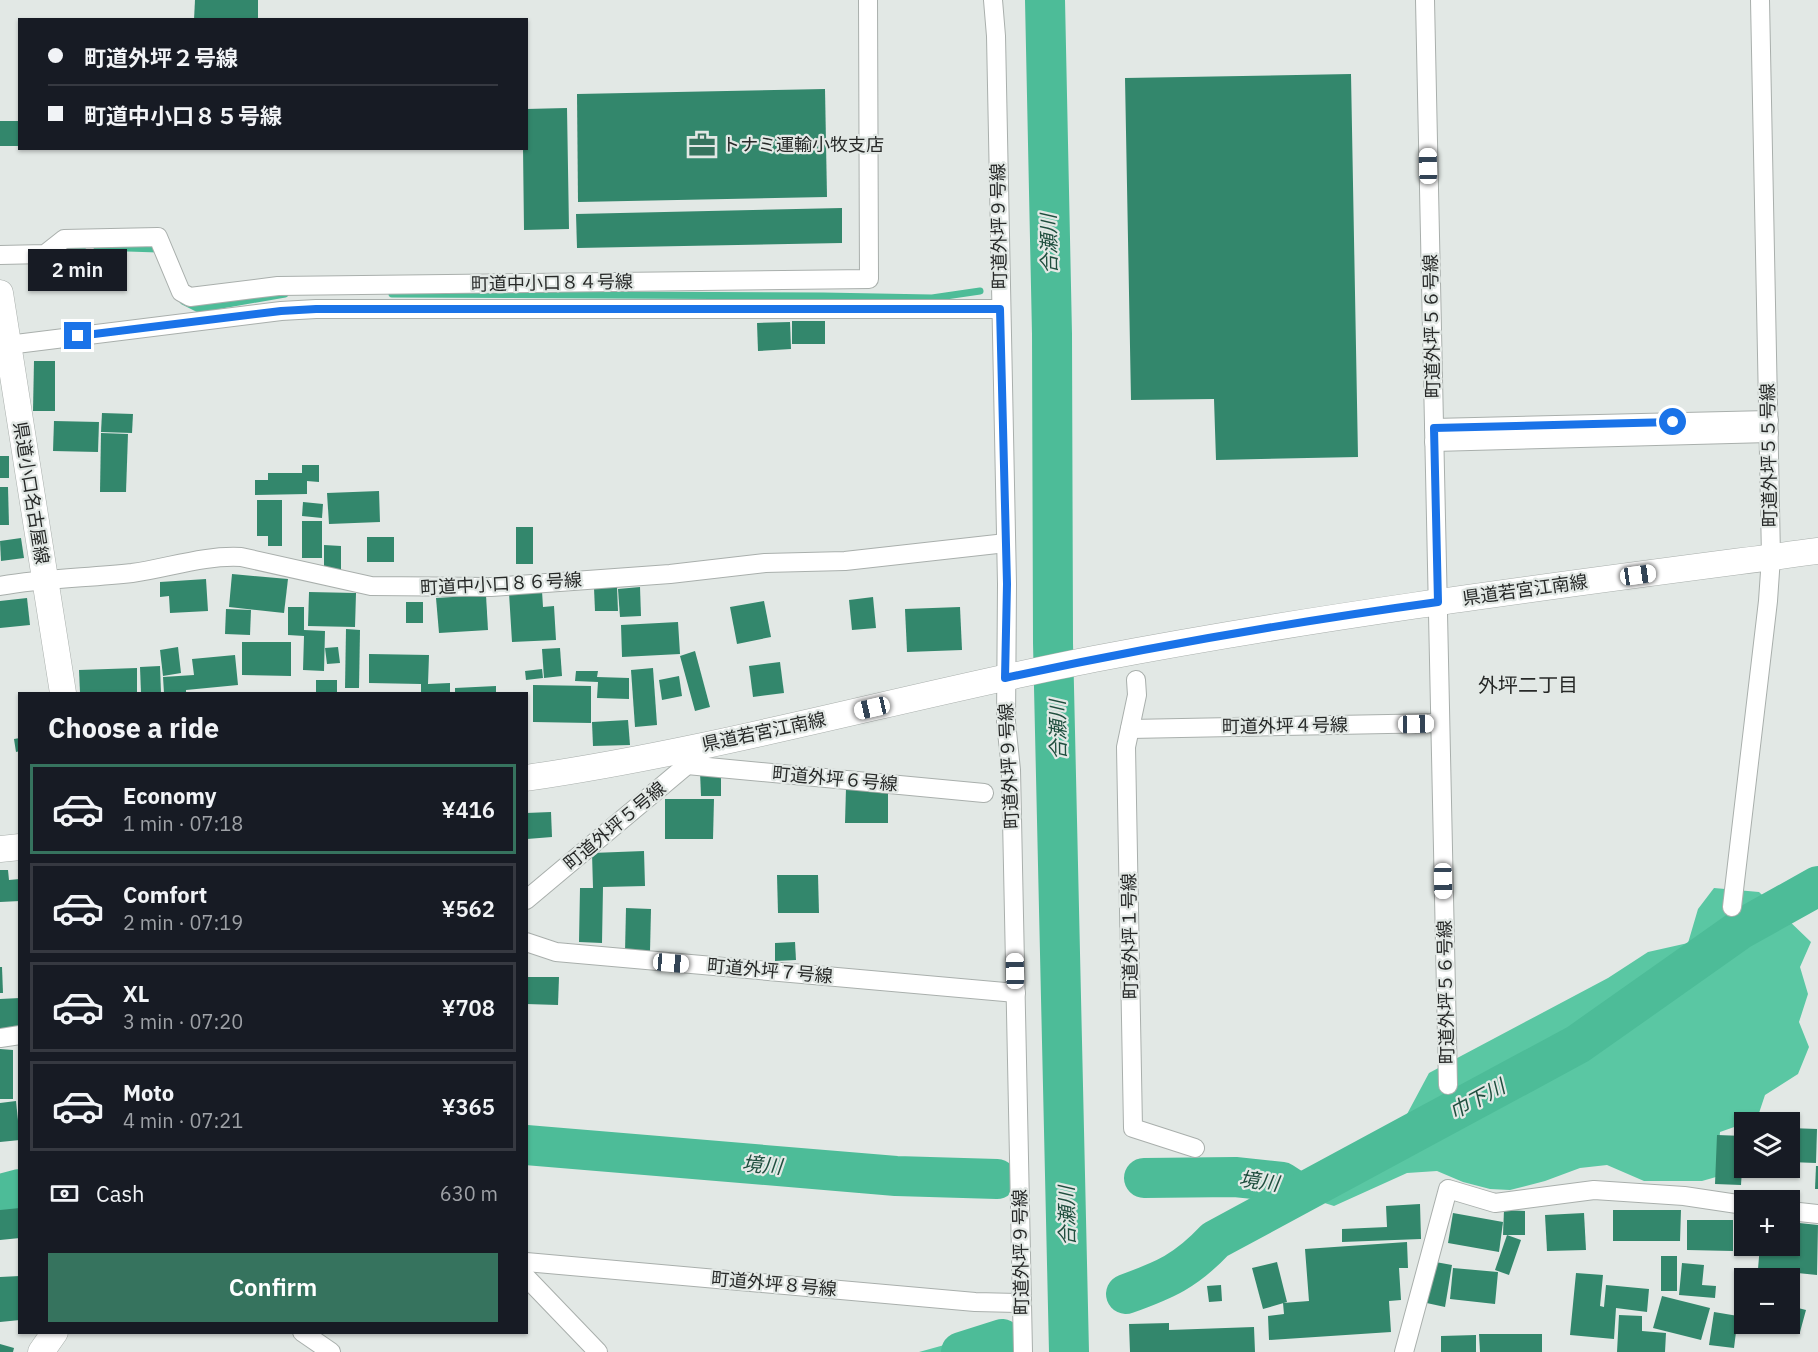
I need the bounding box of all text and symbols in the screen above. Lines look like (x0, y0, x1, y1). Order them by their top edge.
text: 町道外坪２号線 (84, 43, 238, 72)
text: 町道中小口８５号線 (84, 101, 282, 130)
office icon: トナミ運輸小牧支店 (687, 130, 717, 160)
place label: トナミ運輸小牧支店 (722, 133, 884, 156)
car (1419, 148, 1437, 184)
street label: 町道外坪９号線 (986, 163, 1011, 289)
water label: 合瀬川 (1034, 212, 1063, 274)
callout: 2 min (28, 249, 128, 291)
street label: 町道外坪５６号線 (1419, 254, 1444, 398)
text: 2 min (52, 256, 103, 283)
street label: 町道中小口８４号線 (471, 270, 633, 295)
route end (64, 322, 91, 349)
street label: 町道外坪５５号線 (1756, 383, 1781, 527)
route start (1659, 408, 1686, 435)
street label: 県道小口名古屋線 (9, 420, 54, 566)
car (1619, 564, 1657, 586)
street label: 町道中小口８６号線 (419, 568, 582, 599)
street label: 県道若宮江南線 (1461, 569, 1589, 610)
district label: 外坪二丁目 (1478, 671, 1578, 698)
car (852, 695, 892, 721)
water label: 合瀬川 (1043, 698, 1072, 760)
street label: 町道外坪９号線 (994, 703, 1023, 830)
street label: 県道若宮江南線 (700, 707, 828, 756)
text: Choose a ride (48, 710, 219, 745)
street label: 町道外坪４号線 (1222, 713, 1348, 738)
car (1398, 715, 1434, 733)
street label: 町道外坪６号線 (771, 762, 899, 795)
street label: 町道外坪５号線 (559, 776, 670, 875)
text: Economy (123, 781, 217, 810)
icon: car (51, 782, 105, 836)
text: ¥416 (441, 795, 495, 824)
text: 1 min · 07:18 (123, 810, 243, 837)
car (1434, 863, 1452, 899)
street label: 町道外坪１号線 (1117, 873, 1142, 999)
text: Comfort (123, 880, 207, 909)
icon: car (51, 881, 105, 935)
text: ¥562 (441, 894, 495, 923)
text: 2 min · 07:19 (123, 909, 243, 936)
street label: 町道外坪５６号線 (1433, 920, 1458, 1064)
car (652, 952, 690, 974)
car (1006, 953, 1024, 989)
street label: 町道外坪７号線 (706, 954, 834, 987)
text: XL (123, 979, 149, 1008)
icon: car (51, 980, 105, 1034)
text: ¥708 (441, 993, 495, 1022)
text: 3 min · 07:20 (123, 1008, 243, 1035)
water label: 巾下川 (1444, 1072, 1511, 1125)
text: Moto (123, 1078, 174, 1107)
icon: car (51, 1079, 105, 1133)
text: ¥365 (441, 1092, 495, 1121)
text: 4 min · 07:21 (123, 1107, 243, 1134)
map controls (1734, 1112, 1800, 1334)
button: layers (1734, 1112, 1800, 1178)
water label: 境川 (741, 1149, 785, 1180)
water label: 境川 (1237, 1164, 1283, 1197)
icon: cash (48, 1177, 81, 1210)
text: Cash (96, 1179, 145, 1208)
text: 630 m (440, 1180, 498, 1207)
water label: 合瀬川 (1052, 1184, 1081, 1246)
street label: 町道外坪９号線 (1008, 1189, 1033, 1315)
button: + (1734, 1190, 1800, 1256)
button: Confirm (48, 1253, 498, 1322)
street label: 町道外坪８号線 (710, 1267, 838, 1300)
button: − (1734, 1268, 1800, 1334)

